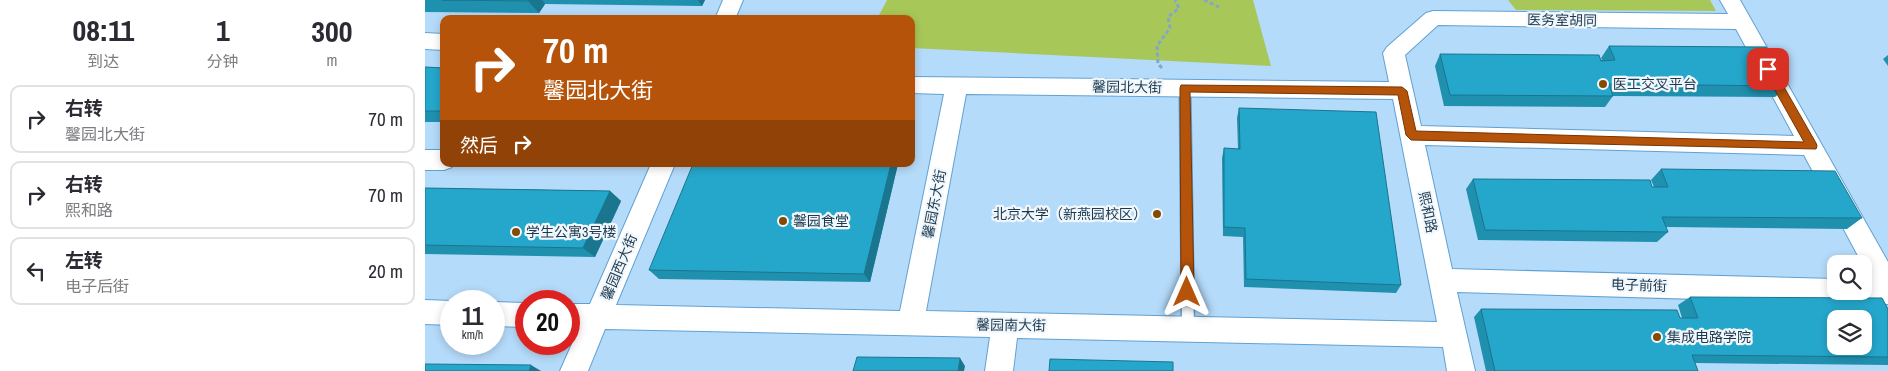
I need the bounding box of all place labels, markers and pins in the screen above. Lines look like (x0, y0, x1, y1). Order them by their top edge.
pin (1747, 48, 1789, 90)
place label: 医工交叉平台 (1613, 75, 1697, 93)
marker: 医工交叉平台 (1597, 78, 1609, 90)
place label: 北京大学（新燕园校区） (993, 205, 1147, 223)
marker: 北京大学（新燕园校区） (1151, 208, 1163, 220)
place label: 馨园食堂 (793, 212, 849, 230)
marker: 馨园食堂 (777, 215, 789, 227)
place label: 学生公寓3号楼 (526, 223, 616, 241)
marker: 学生公寓3号楼 (510, 226, 522, 238)
place label: 集成电路学院 (1667, 328, 1751, 346)
marker: 集成电路学院 (1651, 331, 1663, 343)

